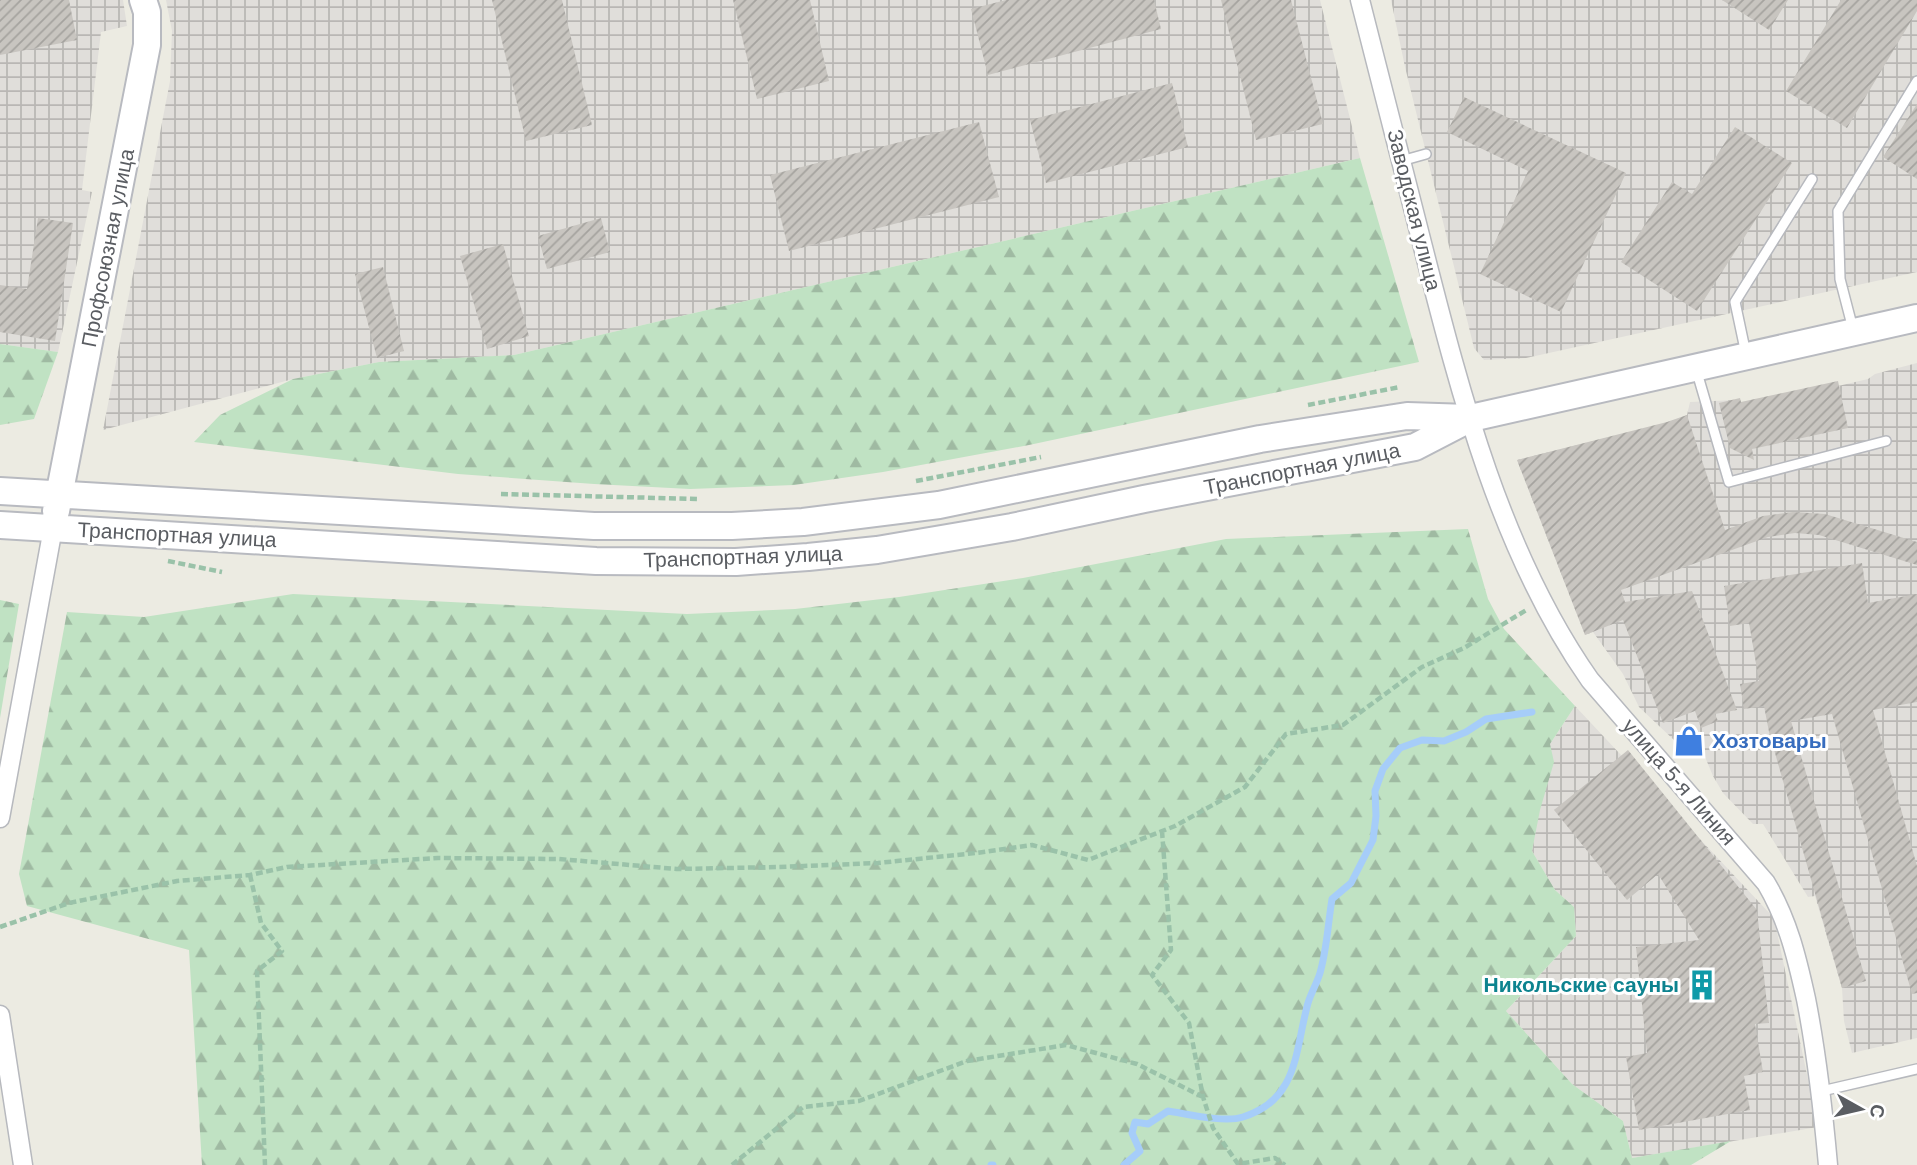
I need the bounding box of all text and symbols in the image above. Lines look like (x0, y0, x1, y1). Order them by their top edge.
street label: Заводская улица (1383, 127, 1446, 293)
street label: Профсоюзная улица (77, 146, 138, 349)
street label: Транспортная улица (1202, 438, 1402, 499)
street label: Транспортная улица (77, 518, 277, 551)
street label: Транспортная улица (643, 542, 843, 571)
street label: улица 5-я Линия (1618, 714, 1740, 849)
shop icon: Хозтовары (1672, 724, 1706, 758)
place label: Хозтовары (1712, 729, 1827, 752)
building icon: Никольские сауны (1685, 968, 1719, 1002)
place label: Никольские сауны (1484, 973, 1679, 996)
north arrow (1826, 1074, 1896, 1144)
text: С (1866, 1103, 1889, 1120)

